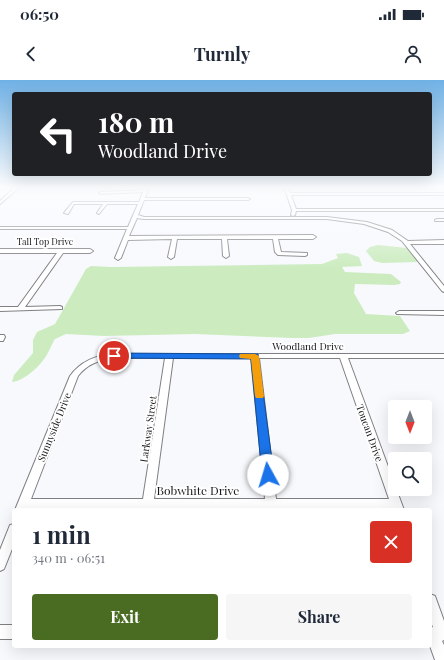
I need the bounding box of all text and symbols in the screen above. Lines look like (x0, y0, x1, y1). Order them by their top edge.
text: 06:50 (20, 4, 59, 24)
text: Turnly (194, 42, 250, 66)
icon: back (20, 43, 42, 65)
icon: person (402, 43, 424, 65)
text: 180 m (98, 103, 174, 140)
icon: left (32, 108, 84, 160)
text: Woodland Drive (98, 139, 227, 163)
street label: Tall Top Drive (17, 235, 74, 247)
pin (97, 339, 131, 373)
street label: Woodland Drive (271, 339, 344, 353)
icon: arrive (103, 345, 125, 367)
street label: Sunnyside Drive (34, 390, 74, 464)
street label: Larkway Street (136, 394, 160, 463)
north arrow (388, 400, 432, 444)
map controls (388, 400, 432, 496)
street label: Toucan Drive (353, 402, 387, 464)
button: search (388, 452, 432, 496)
position arrow (247, 454, 289, 496)
street label: Bobwhite Drive (157, 482, 239, 498)
text: 1 min (32, 518, 91, 550)
button: close (370, 521, 412, 563)
text: 340 m · 06:51 (32, 549, 105, 566)
button: Exit (32, 594, 218, 640)
button: Share (226, 594, 412, 640)

